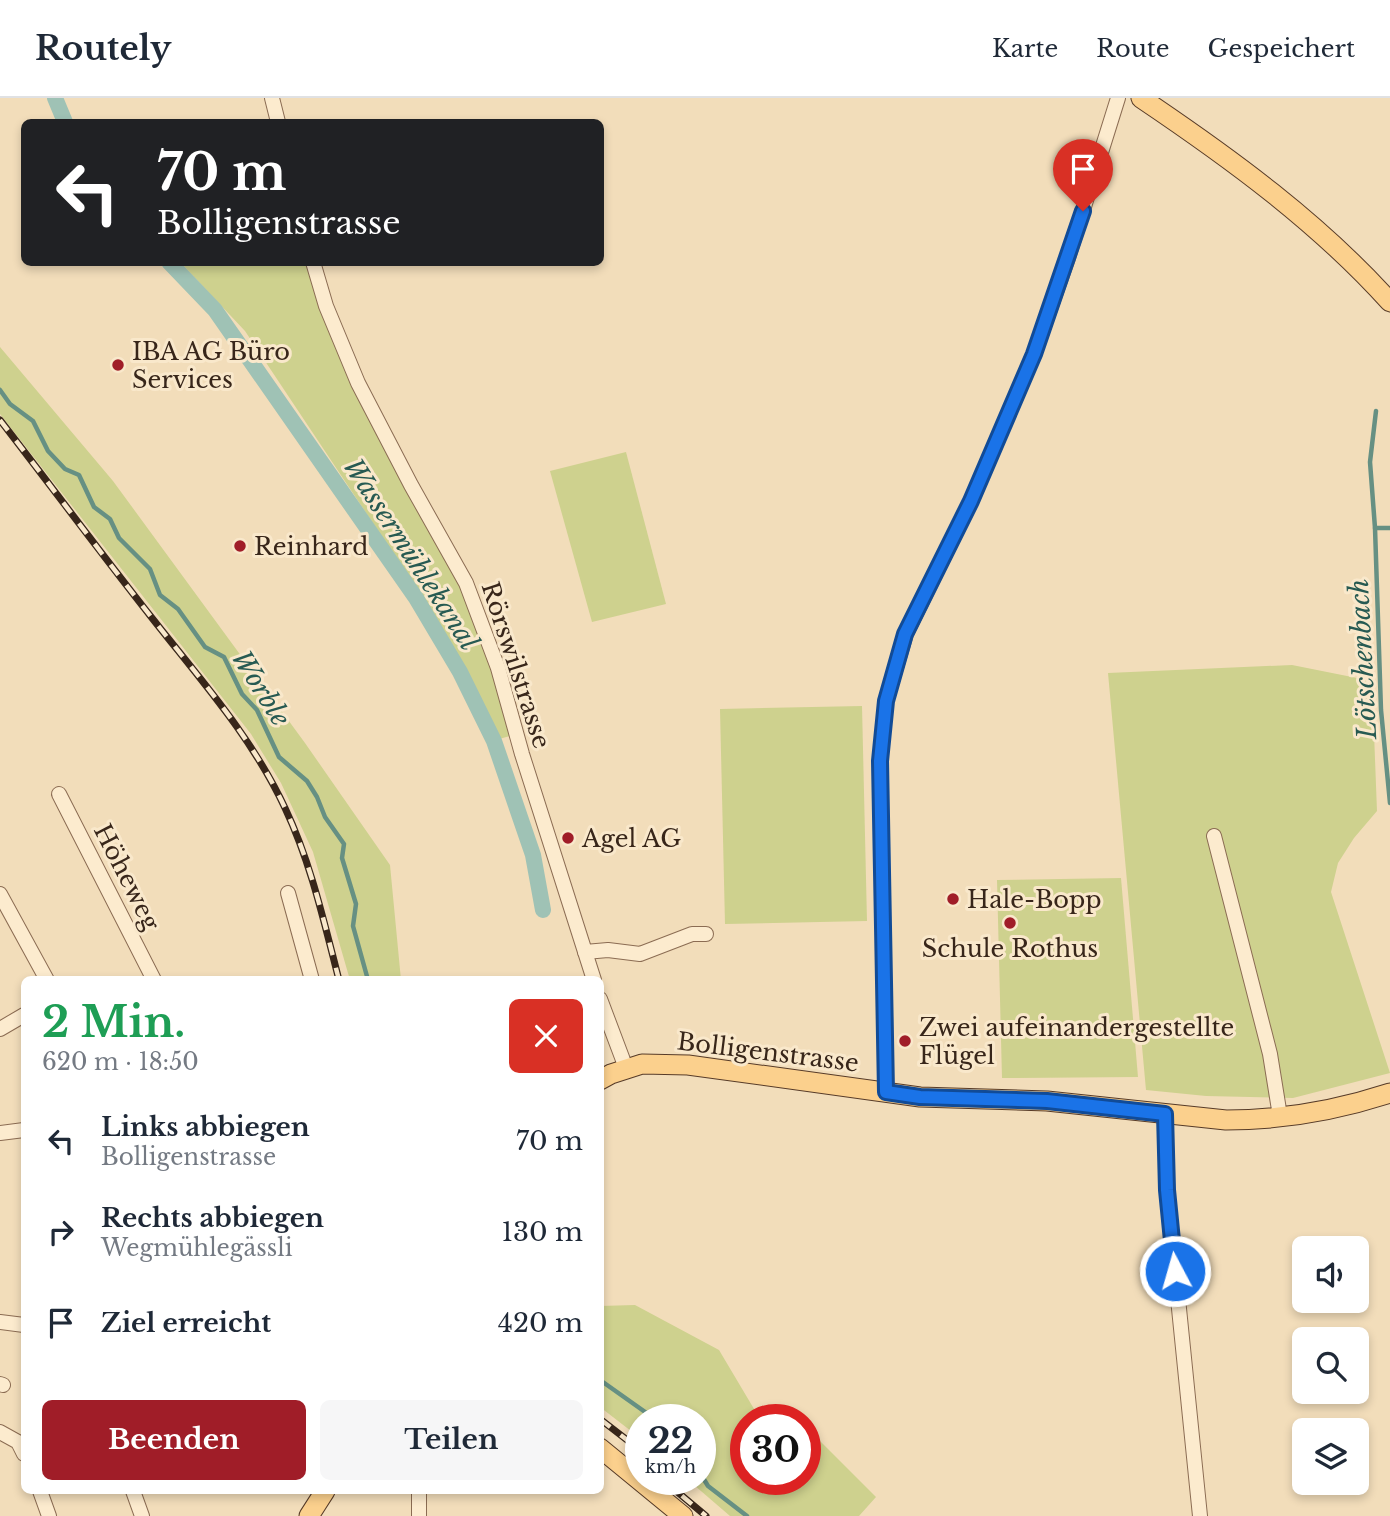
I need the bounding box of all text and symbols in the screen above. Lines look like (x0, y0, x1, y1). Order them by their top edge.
text: Routely (35, 28, 171, 69)
text: Karte (992, 34, 1058, 63)
text: Route (1096, 34, 1170, 63)
text: Gespeichert (1208, 34, 1355, 63)
pin (1053, 139, 1113, 211)
text: 70 m (157, 142, 287, 203)
icon: left (42, 147, 133, 238)
icon: arrive (1064, 150, 1102, 188)
text: Bolligenstrasse (157, 203, 401, 243)
place label: IBA AG Büro Services (132, 337, 290, 394)
marker: IBA AG Büro Services (110, 357, 126, 373)
water label: Wassermühlekanal (337, 452, 486, 657)
place label: Reinhard (254, 532, 368, 561)
marker: Reinhard (232, 538, 248, 554)
street label: Rörswilstrasse (475, 578, 557, 752)
water label: Lötschenbach (1343, 578, 1383, 741)
water label: Worble (225, 644, 297, 732)
street label: Höheweg (88, 819, 166, 936)
place label: Agel AG (581, 824, 681, 853)
marker: Agel AG (560, 830, 576, 846)
place label: Hale-Bopp (967, 885, 1102, 914)
marker: Hale-Bopp (945, 891, 961, 907)
marker: Schule Rothus (1002, 915, 1018, 931)
place label: Schule Rothus (922, 934, 1098, 963)
text: 2 Min. (42, 996, 185, 1048)
button: close (509, 999, 583, 1073)
place label: Zwei aufeinandergestellte Flügel (919, 1013, 1234, 1070)
street label: Bolligenstrasse (676, 1026, 860, 1078)
marker: Zwei aufeinandergestellte Flügel (897, 1033, 913, 1049)
text: 620 m · 18:50 (42, 1048, 199, 1076)
text: Links abbiegen (101, 1111, 310, 1143)
icon: left (42, 1122, 80, 1160)
text: 70 m (516, 1125, 583, 1157)
text: Bolligenstrasse (101, 1143, 276, 1171)
text: Rechts abbiegen (101, 1202, 324, 1234)
icon: right (42, 1213, 80, 1251)
text: 130 m (501, 1216, 583, 1248)
text: Wegmühlegässli (101, 1234, 293, 1262)
position arrow (1138, 1234, 1212, 1308)
map controls (1292, 1236, 1369, 1495)
button: sound (1292, 1236, 1369, 1313)
icon: arrive (42, 1304, 80, 1342)
text: Ziel erreicht (101, 1307, 271, 1339)
text: 420 m (498, 1307, 583, 1339)
button: search (1292, 1327, 1369, 1404)
button: Beenden (42, 1400, 306, 1480)
button: Teilen (320, 1400, 583, 1480)
speed limit sign: 30 (730, 1404, 821, 1495)
button: layers (1292, 1418, 1369, 1495)
text: 22 (648, 1419, 693, 1462)
text: km/h (645, 1456, 696, 1478)

